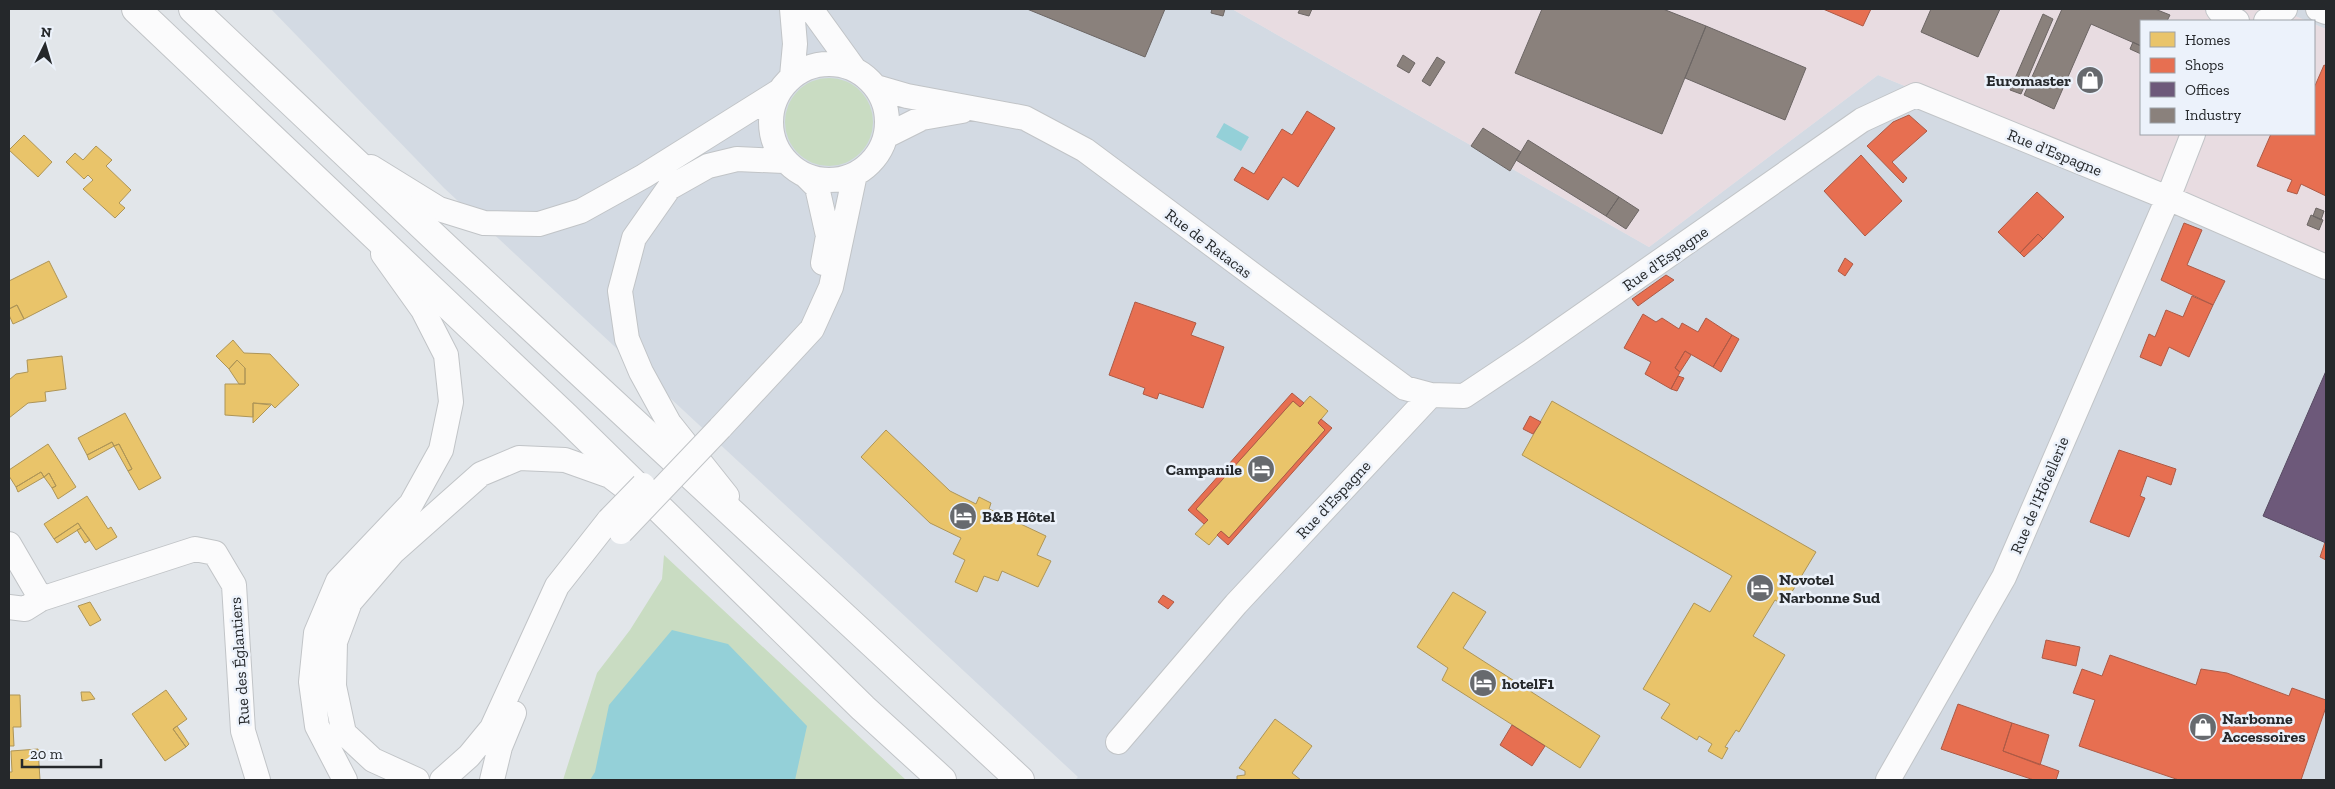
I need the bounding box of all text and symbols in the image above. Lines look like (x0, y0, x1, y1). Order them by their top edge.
north arrow (20, 20, 70, 70)
legend (2140, 20, 2315, 135)
text: N (40, 24, 52, 42)
text: Homes (2185, 31, 2230, 49)
text: Shops (2185, 56, 2224, 74)
shop icon: Euromaster (2075, 65, 2105, 95)
place label: Euromaster (1986, 71, 2071, 90)
text: Offices (2185, 81, 2229, 99)
text: Industry (2185, 106, 2242, 124)
street label: Rue d'Espagne (2005, 125, 2105, 180)
street label: Rue de Ratacas (1162, 205, 1256, 282)
street label: Rue d'Espagne (1619, 222, 1712, 295)
street label: Rue de l'Hôtellerie (2006, 434, 2073, 557)
hotel icon: Campanile (1246, 454, 1276, 484)
street label: Rue d'Espagne (1292, 456, 1374, 542)
place label: Campanile (1166, 460, 1242, 479)
hotel icon: B&B Hôtel (948, 501, 978, 531)
place label: B&B Hôtel (982, 507, 1055, 526)
place label: Novotel Narbonne Sud (1779, 570, 1880, 607)
hotel icon: Novotel Narbonne Sud (1745, 573, 1775, 603)
street label: Rue des Églantiers (226, 596, 253, 725)
hotel icon: hotelF1 (1468, 668, 1498, 698)
place label: hotelF1 (1502, 674, 1554, 693)
place label: Narbonne Accessoires (2222, 709, 2306, 746)
shop icon: Narbonne Accessoires (2188, 712, 2218, 742)
scale bar (22, 736, 101, 768)
text: 20 m (30, 745, 63, 763)

